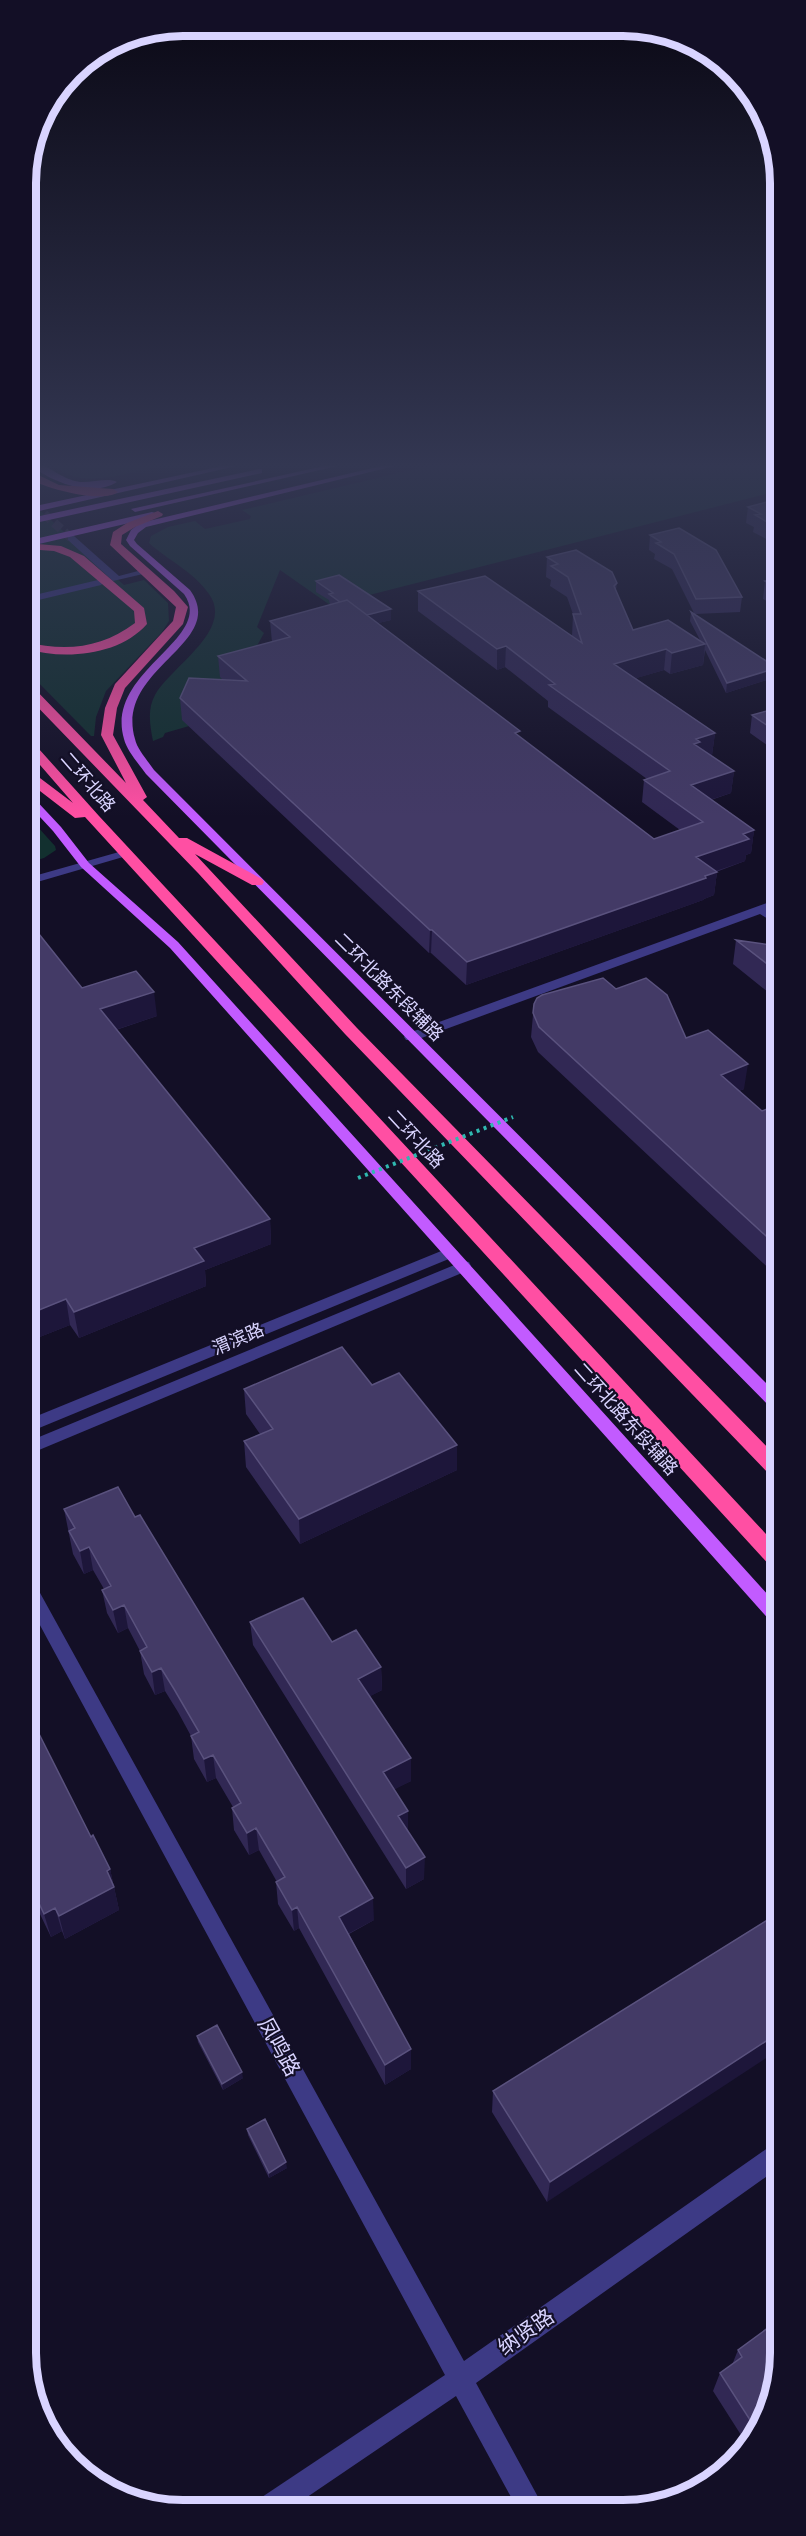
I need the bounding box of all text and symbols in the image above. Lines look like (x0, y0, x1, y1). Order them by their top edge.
street label: 二环北路 (56, 747, 121, 816)
street label: 二环北路东段辅路 (330, 928, 448, 1046)
street label: 二环北路 (383, 1104, 449, 1173)
street label: 渭滨路 (208, 1317, 267, 1360)
street label: 二环北路东段辅路 (570, 1357, 683, 1480)
street label: 凤鸣路 (252, 2013, 307, 2081)
street label: 纳贤路 (492, 2302, 559, 2361)

